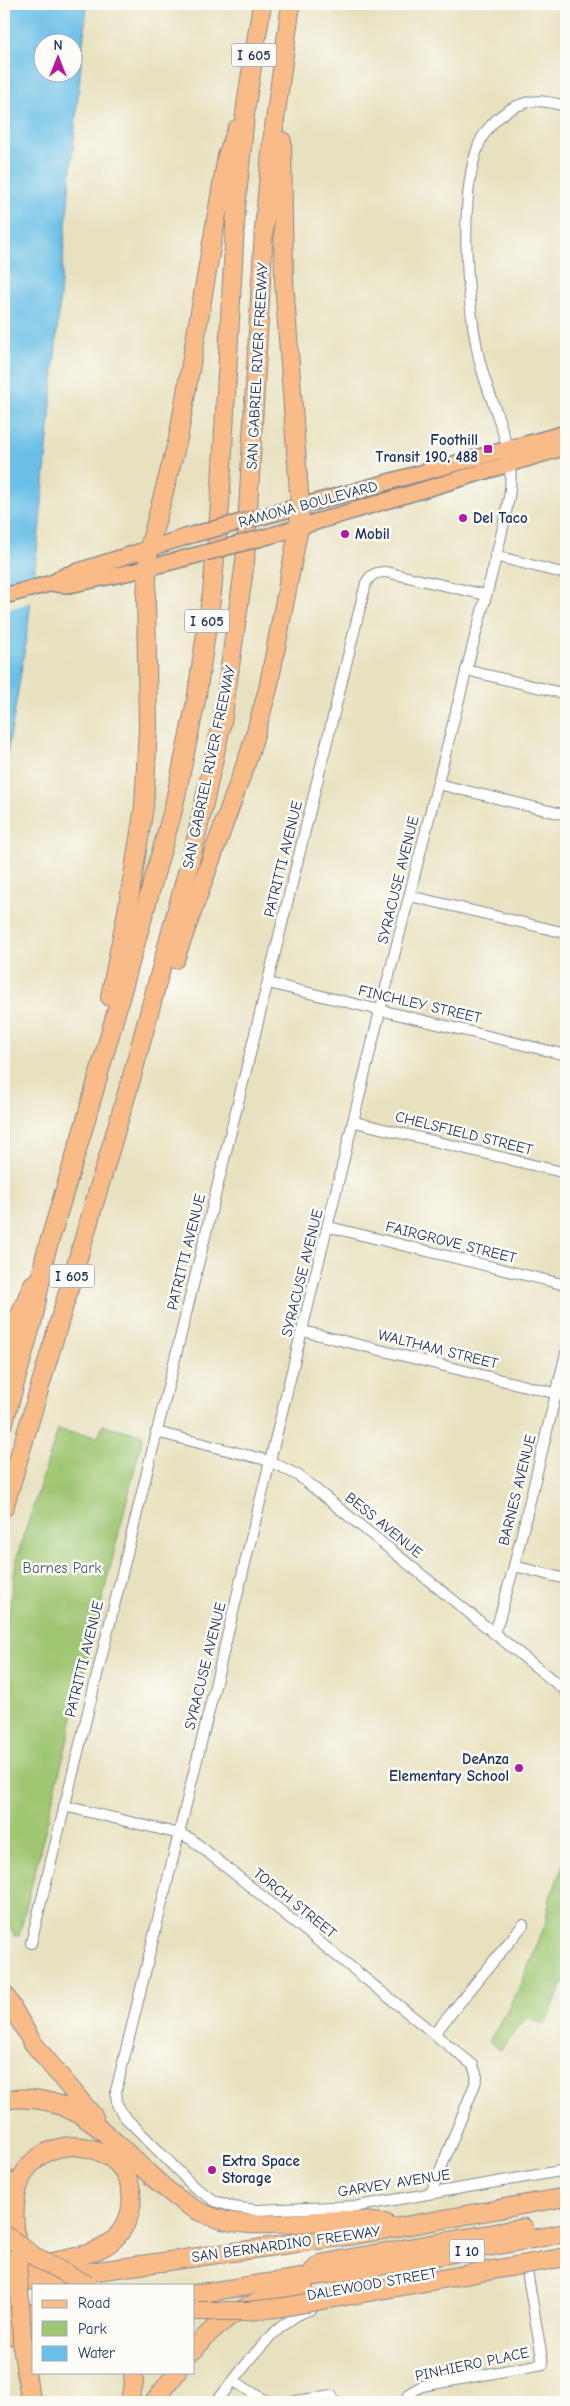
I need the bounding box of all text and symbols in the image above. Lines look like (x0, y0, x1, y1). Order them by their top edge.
north arrow (32, 32, 82, 82)
text: N (53, 37, 63, 54)
road number: I 605 (232, 44, 276, 66)
street label: SAN GABRIEL RIVER FREEWAY (243, 262, 271, 470)
place label: Foothill Transit 190, 488 (376, 431, 478, 466)
marker: Foothill Transit 190, 488 (482, 443, 494, 455)
street label: RAMONA BOULEVARD (236, 477, 380, 531)
place label: Del Taco (473, 509, 528, 527)
marker: Del Taco (457, 512, 469, 524)
place label: Mobil (355, 525, 390, 543)
marker: Mobil (339, 528, 351, 540)
road number: I 605 (184, 610, 230, 632)
street label: SAN GABRIEL RIVER FREEWAY (179, 664, 239, 870)
street label: PATRITTI AVENUE (260, 799, 306, 919)
street label: SYRACUSE AVENUE (373, 814, 423, 946)
street label: FINCHLEY STREET (357, 981, 484, 1027)
street label: CHELSFIELD STREET (393, 1107, 535, 1159)
street label: PATRITTI AVENUE (163, 1192, 209, 1312)
street label: SYRACUSE AVENUE (277, 1207, 327, 1339)
street label: FAIRGROVE STREET (384, 1217, 518, 1267)
road number: I 605 (50, 1264, 94, 1288)
street label: WALTHAM STREET (376, 1325, 500, 1373)
street label: BARNES AVENUE (495, 1433, 539, 1547)
street label: BESS AVENUE (342, 1488, 426, 1562)
park label: Barnes Park (23, 1559, 102, 1577)
street label: PATRITTI AVENUE (61, 1599, 107, 1719)
street label: SYRACUSE AVENUE (180, 1600, 230, 1732)
place label: DeAnza Elementary School (389, 1750, 509, 1785)
marker: DeAnza Elementary School (513, 1762, 525, 1774)
street label: TORCH STREET (250, 1864, 340, 1942)
place label: Extra Space Storage (222, 2152, 300, 2187)
marker: Extra Space Storage (206, 2164, 218, 2176)
street label: GARVEY AVENUE (336, 2165, 452, 2201)
street label: SAN BERNARDINO FREEWAY (190, 2222, 382, 2266)
road number: I 10 (450, 2240, 484, 2262)
street label: DALEWOOD STREET (306, 2264, 439, 2304)
legend (32, 2284, 195, 2374)
text: Road (78, 2294, 110, 2312)
text: Park (78, 2320, 107, 2338)
street label: PINHIERO PLACE (413, 2343, 531, 2385)
text: Water (78, 2344, 115, 2362)

